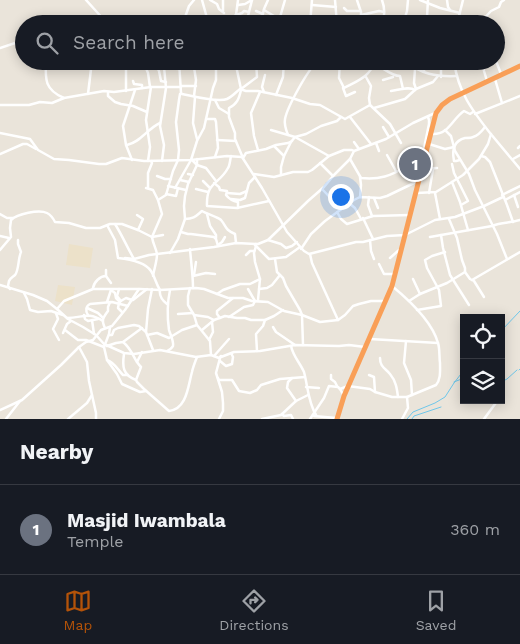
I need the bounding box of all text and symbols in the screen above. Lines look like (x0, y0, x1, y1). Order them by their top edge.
search box (15, 15, 505, 70)
icon: search (33, 29, 61, 57)
text: Search here (73, 31, 184, 54)
pin: 1 (399, 145, 431, 183)
your location (328, 184, 354, 210)
map controls (460, 314, 505, 404)
button: locate (460, 314, 505, 359)
button: layers (460, 359, 505, 404)
text: Nearby (20, 439, 93, 464)
text: Masjid Iwambala (67, 509, 226, 532)
text: 1 (33, 520, 39, 539)
text: 360 m (450, 520, 500, 539)
text: Temple (67, 532, 124, 551)
tab: Map (64, 587, 92, 633)
tab: Directions (219, 587, 289, 633)
tab: Saved (416, 587, 456, 633)

